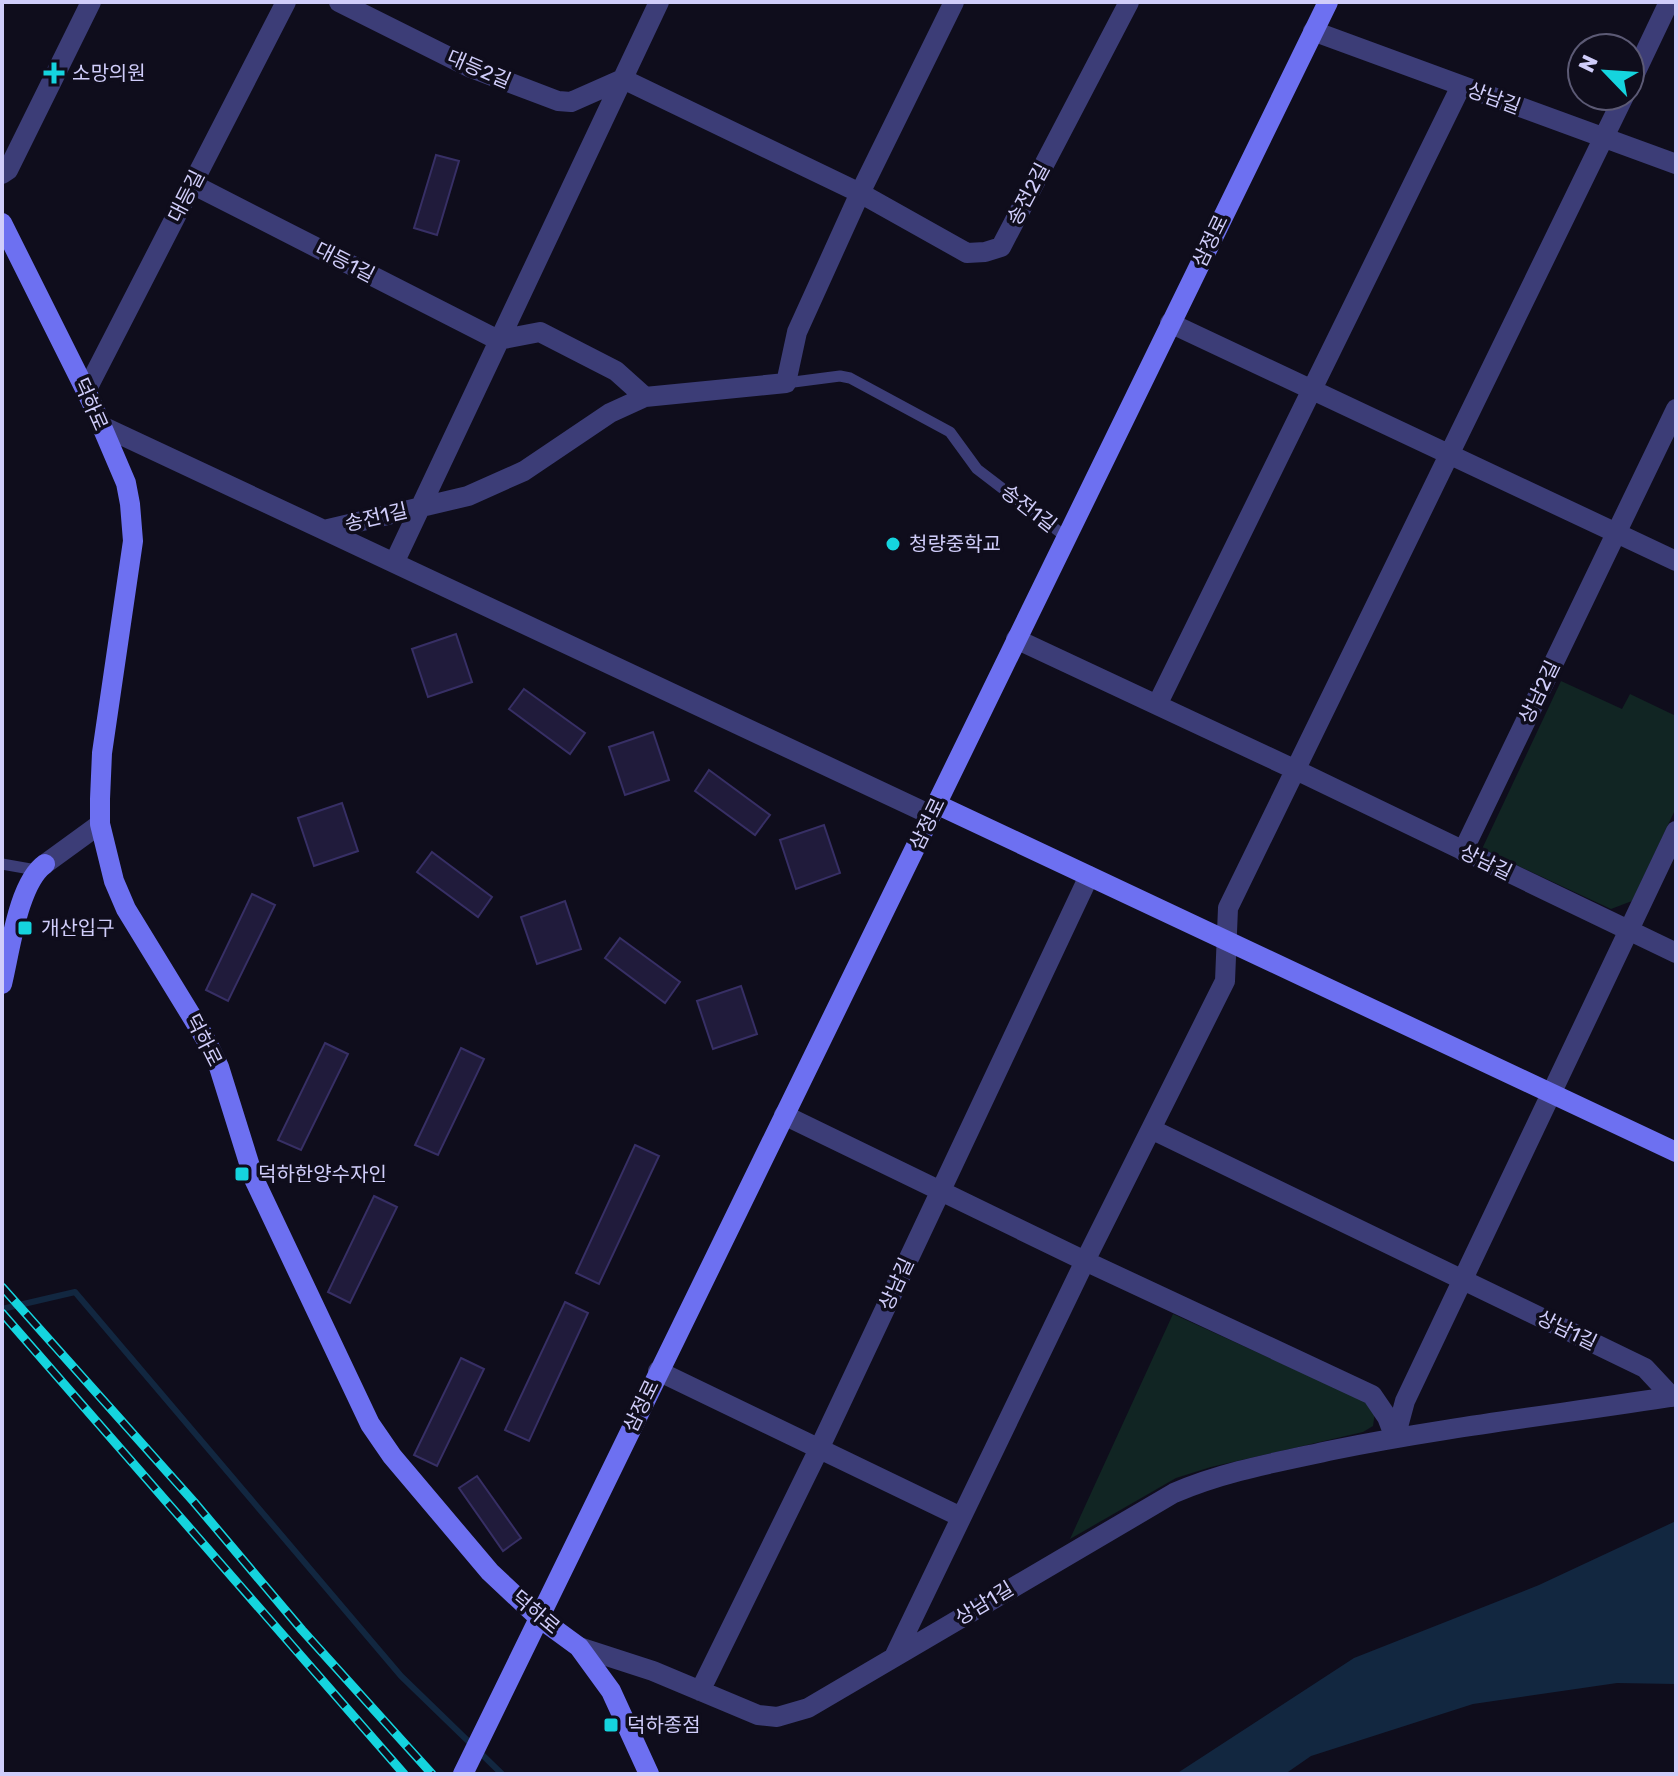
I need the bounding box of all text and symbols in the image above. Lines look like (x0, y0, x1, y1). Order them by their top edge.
north arrow (1566, 32, 1646, 112)
street label: 대등2길 (443, 45, 515, 93)
text: N (1573, 51, 1604, 77)
place label: 소망의원 (72, 61, 146, 85)
marker: 소망의원 (43, 62, 65, 84)
street label: 상남길 (1464, 77, 1524, 119)
street label: 송전2길 (1002, 159, 1054, 229)
street label: 대등길 (163, 166, 209, 226)
street label: 삼정로 (1187, 211, 1233, 271)
street label: 대등1길 (311, 237, 379, 287)
street label: 덕하로 (69, 374, 113, 434)
street label: 송전1길 (996, 479, 1062, 537)
street label: 송전1길 (342, 498, 410, 536)
place label: 청량중학교 (909, 532, 1001, 556)
marker: 청량중학교 (884, 535, 902, 553)
street label: 상남2길 (1514, 657, 1564, 727)
street label: 삼정로 (904, 794, 950, 854)
street label: 상남길 (1456, 839, 1516, 885)
place label: 개산입구 (41, 916, 115, 940)
marker: 개산입구 (16, 919, 34, 937)
street label: 덕하로 (181, 1010, 227, 1070)
place label: 덕하한양수자인 (258, 1162, 387, 1186)
marker: 덕하한양수자인 (233, 1165, 251, 1183)
street label: 상남길 (873, 1254, 919, 1314)
street label: 상남1길 (1533, 1305, 1601, 1355)
street label: 삼정로 (618, 1376, 664, 1436)
street label: 상남1길 (950, 1576, 1018, 1630)
street label: 덕하로 (507, 1585, 565, 1639)
place label: 덕하종점 (627, 1713, 701, 1737)
marker: 덕하종점 (602, 1716, 620, 1734)

